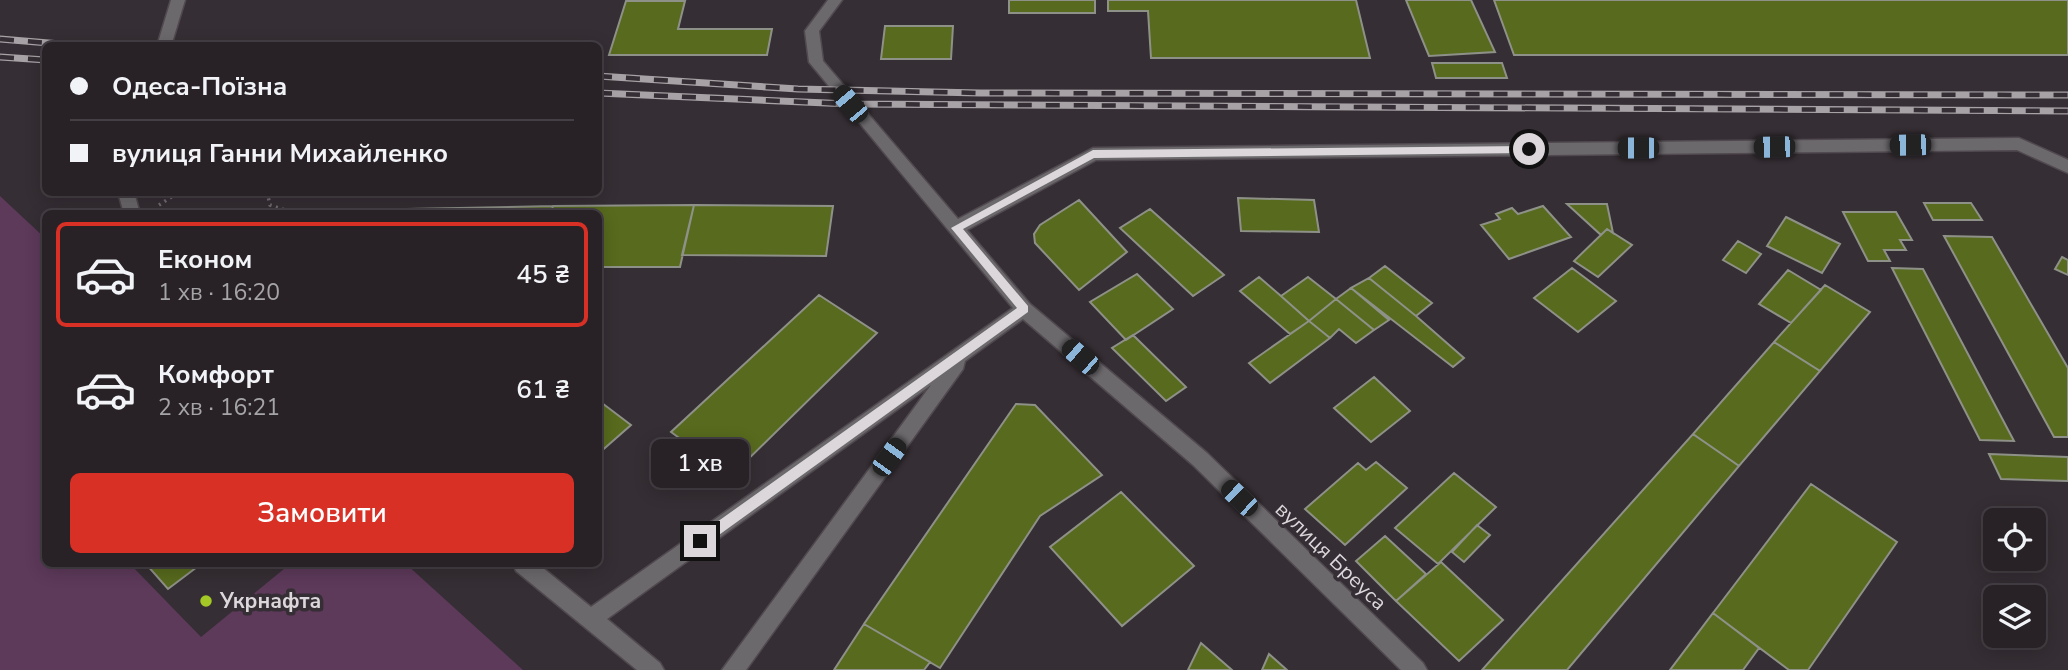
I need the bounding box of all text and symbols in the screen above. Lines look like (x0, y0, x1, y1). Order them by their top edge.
text: Одеса-Поїзна (112, 69, 287, 104)
car (829, 81, 872, 127)
route start (1513, 133, 1545, 165)
car (1889, 134, 1932, 156)
text: вулиця Ганни Михайленко (112, 136, 448, 171)
car (1753, 136, 1796, 158)
car (1618, 138, 1660, 159)
text: Економ (158, 242, 252, 277)
icon: car (74, 243, 137, 306)
text: 45 ₴ (516, 257, 570, 292)
text: 1 хв · 16:20 (158, 277, 280, 308)
car (1058, 335, 1103, 379)
text: Комфорт (158, 357, 274, 392)
icon: car (74, 358, 137, 421)
text: 61 ₴ (516, 372, 570, 407)
text: 2 хв · 16:21 (158, 392, 280, 423)
car (869, 434, 910, 480)
callout: 1 хв (651, 440, 749, 489)
text: 1 хв (677, 448, 723, 479)
button: Замовити (70, 473, 574, 553)
car (1217, 476, 1262, 520)
street label: вулиця Бреуса (1269, 496, 1393, 616)
map controls (1983, 508, 2046, 648)
button: locate (1983, 508, 2046, 571)
route end (684, 525, 716, 557)
button: layers (1983, 585, 2046, 648)
place label: Укрнафта (219, 587, 321, 615)
marker: Укрнафта (198, 593, 214, 609)

